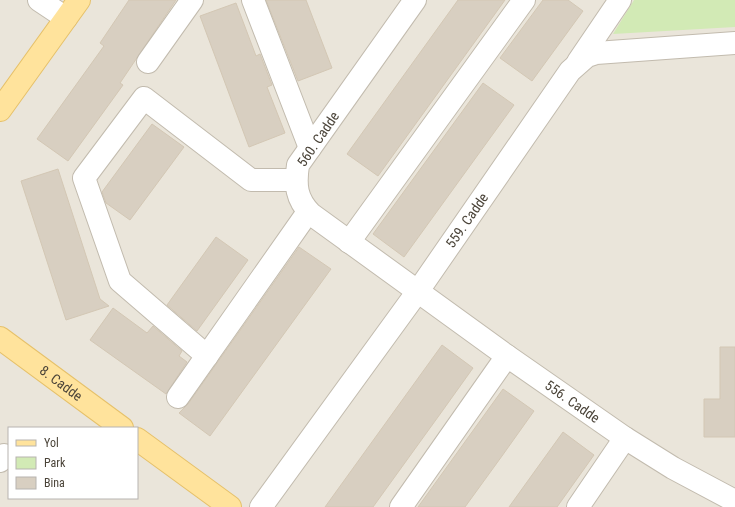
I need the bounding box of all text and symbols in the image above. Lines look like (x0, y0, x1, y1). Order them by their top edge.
street label: 560. Cadde (294, 108, 342, 169)
street label: 559. Cadde (442, 190, 492, 251)
street label: 8. Cadde (37, 362, 86, 404)
street label: 556. Cadde (542, 377, 603, 426)
legend (8, 427, 138, 499)
text: Yol (44, 436, 59, 450)
text: Park (44, 456, 66, 470)
text: Bina (44, 476, 65, 490)

